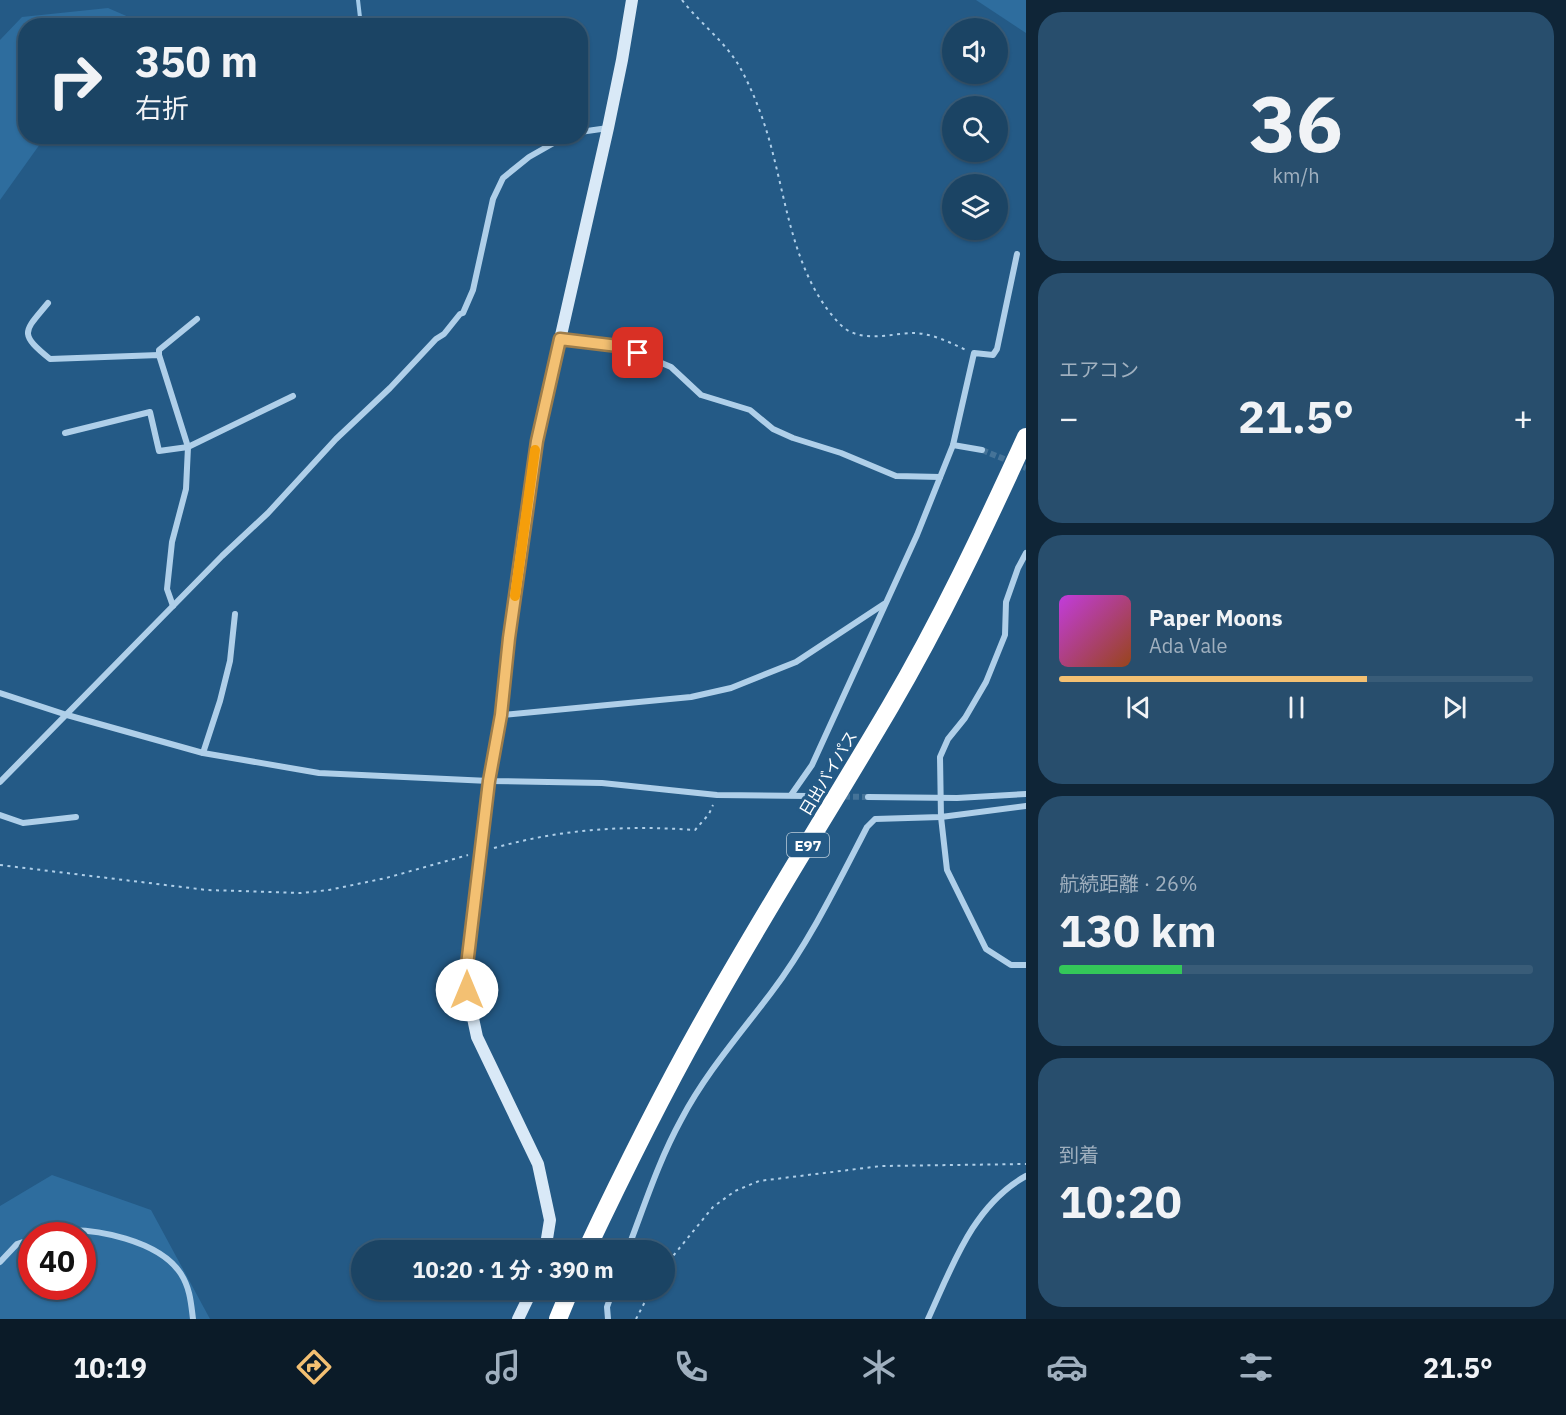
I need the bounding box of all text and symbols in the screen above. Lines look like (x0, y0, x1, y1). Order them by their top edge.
map controls (942, 18, 1008, 240)
button: sound (942, 18, 1008, 84)
text: 350 m (135, 34, 258, 89)
icon: right (36, 42, 114, 120)
text: 36 (1249, 72, 1343, 173)
text: 右折 (135, 90, 189, 125)
button: search (942, 96, 1008, 162)
text: km/h (1272, 162, 1320, 189)
button: layers (942, 174, 1008, 240)
pin (612, 327, 663, 378)
icon: arrive (621, 336, 654, 369)
text: エアコン (1059, 356, 1139, 383)
text: 21.5° (1238, 387, 1354, 445)
text: − (1059, 396, 1079, 439)
text: + (1513, 396, 1533, 439)
text: Paper Moons (1149, 603, 1282, 632)
text: Ada Vale (1149, 632, 1228, 659)
icon: previous (1122, 691, 1155, 724)
icon: pause (1280, 691, 1313, 724)
icon: next (1438, 691, 1471, 724)
street label: 日出バイパス (795, 727, 861, 819)
road number: E97 (787, 833, 829, 857)
text: 航続距離 · 26% (1059, 870, 1198, 897)
text: 130 km (1059, 901, 1217, 959)
position arrow (435, 958, 499, 1022)
text: 到着 (1059, 1141, 1099, 1168)
text: 10:20 (1059, 1172, 1182, 1230)
speed limit sign: 40 (18, 1222, 96, 1300)
text: 10:20 · 1 分 · 390 m (412, 1255, 614, 1284)
icon: directions (293, 1346, 335, 1388)
icon: music (482, 1346, 524, 1388)
icon: phone (670, 1346, 712, 1388)
icon: climate (858, 1346, 900, 1388)
icon: car (1046, 1346, 1088, 1388)
icon: filters (1235, 1346, 1277, 1388)
text: 10:19 (73, 1350, 147, 1385)
text: 21.5° (1423, 1350, 1493, 1385)

